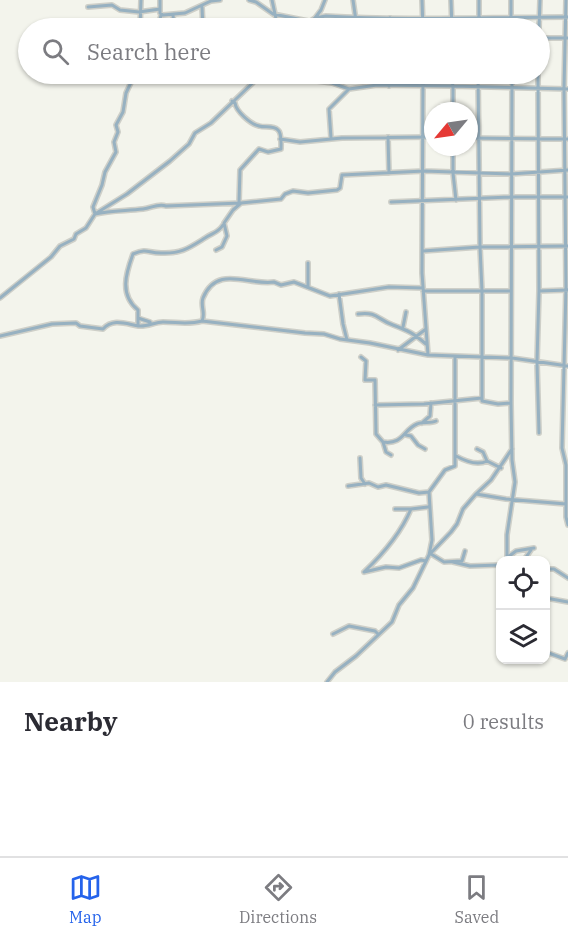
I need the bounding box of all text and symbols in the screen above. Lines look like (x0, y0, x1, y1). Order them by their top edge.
search box (18, 18, 550, 84)
icon: search (39, 35, 72, 68)
text: Search here (87, 37, 211, 66)
north arrow (424, 102, 478, 156)
map controls (496, 556, 550, 664)
button: locate (496, 556, 550, 610)
button: layers (496, 610, 550, 664)
text: Nearby (24, 704, 118, 738)
text: 0 results (463, 708, 544, 735)
tab: Map (69, 871, 102, 927)
tab: Directions (239, 871, 317, 927)
tab: Saved (454, 871, 499, 927)

